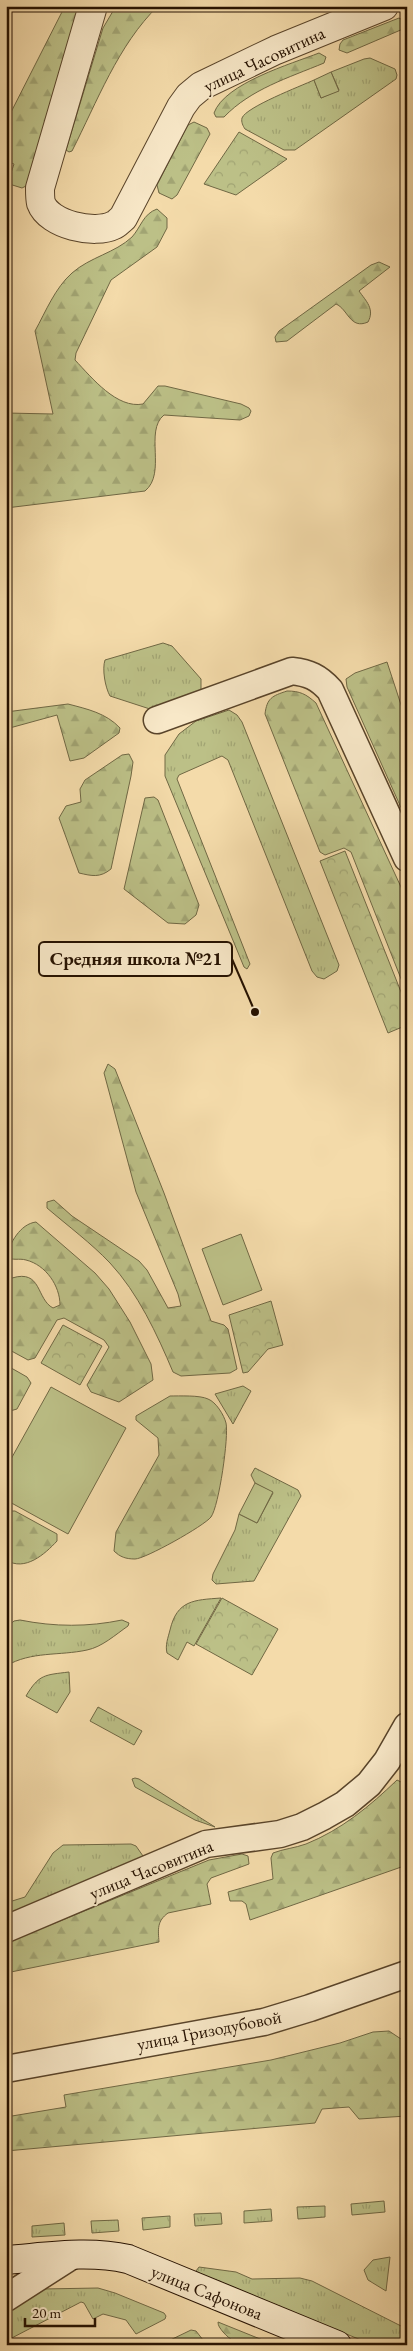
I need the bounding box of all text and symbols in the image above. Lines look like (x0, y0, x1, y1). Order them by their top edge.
street label: улица Часовитина (200, 20, 329, 97)
callout: Средняя школа №21 (39, 942, 232, 976)
text: Средняя школа №21 (50, 946, 222, 971)
street label: улица Часовитина (86, 1833, 217, 1904)
street label: улица Гризодубовой (135, 2005, 284, 2055)
street label: улица Сафонова (148, 2259, 267, 2325)
scale bar (25, 2296, 95, 2328)
text: 20 m (32, 2303, 61, 2322)

